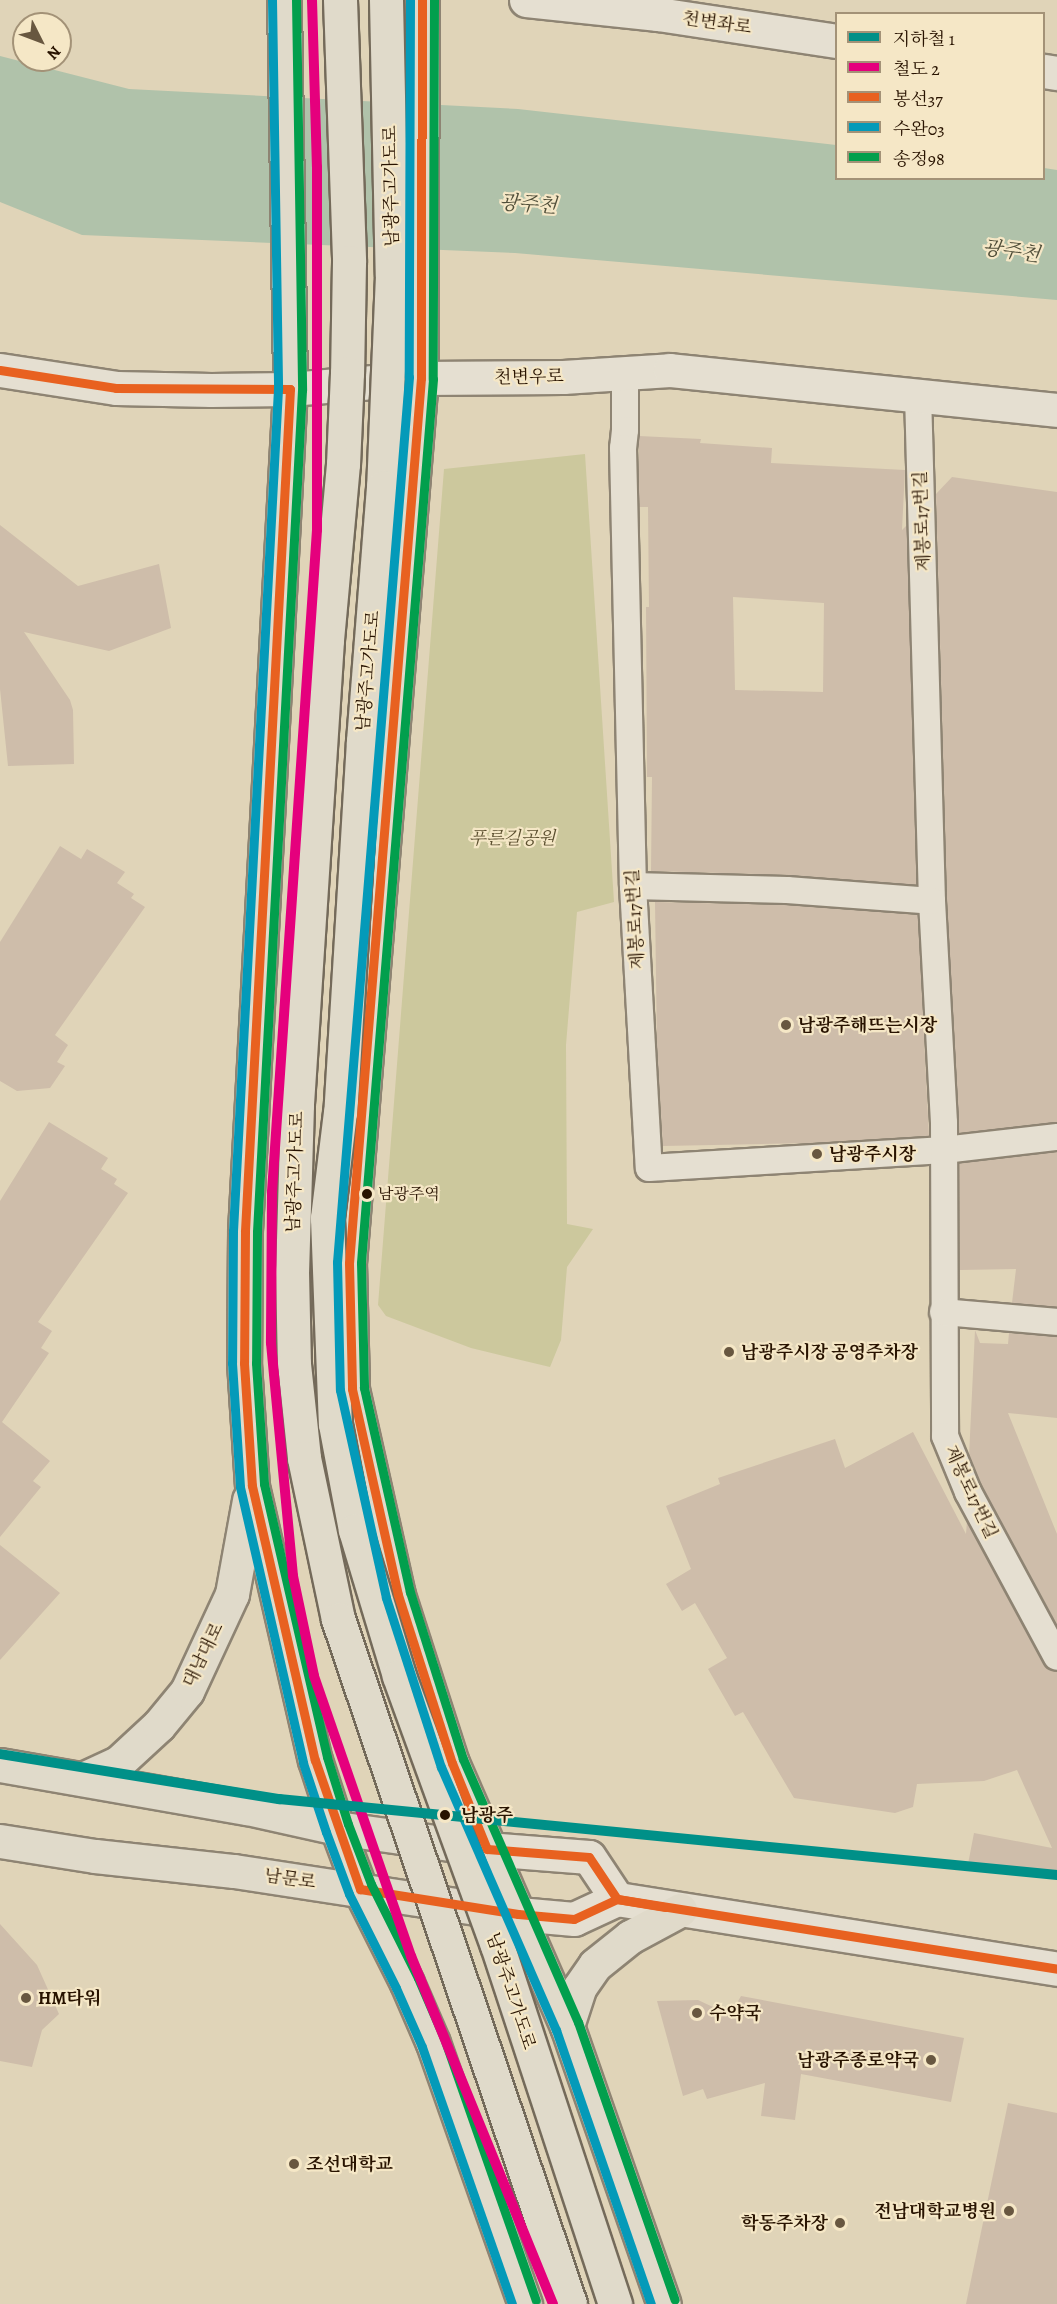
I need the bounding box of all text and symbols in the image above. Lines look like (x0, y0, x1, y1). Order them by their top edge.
street label: 천변좌로 (681, 7, 753, 39)
north arrow (12, 12, 72, 72)
legend (835, 12, 1045, 180)
text: 지하철 1 (893, 27, 955, 51)
text: N (42, 41, 66, 64)
text: 철도 2 (893, 57, 940, 81)
text: 봉선37 (893, 87, 943, 111)
text: 수완03 (893, 117, 945, 141)
street label: 남광주고가도로 (379, 125, 403, 247)
text: 송정98 (893, 147, 945, 171)
water label: 광주천 (498, 190, 558, 218)
water label: 광주천 (981, 235, 1041, 267)
street label: 천변우로 (494, 366, 564, 388)
street label: 제봉로17번길 (909, 470, 935, 572)
street label: 남광주고가도로 (352, 609, 384, 733)
park label: 푸른길공원 (469, 827, 555, 849)
street label: 제봉로17번길 (622, 868, 648, 970)
place label: 남광주해뜨는시장 (798, 1014, 937, 1036)
marker: 남광주해뜨는시장 (779, 1018, 793, 1032)
street label: 남광주고가도로 (282, 1111, 308, 1233)
place label: 남광주시장 (829, 1143, 916, 1165)
marker: 남광주시장 (810, 1147, 824, 1161)
place label: 남광주역 (378, 1184, 440, 1204)
marker: 남광주역 (361, 1188, 373, 1200)
place label: 남광주시장 공영주차장 (741, 1341, 918, 1363)
marker: 남광주시장 공영주차장 (722, 1345, 736, 1359)
street label: 제봉로17번길 (940, 1442, 1002, 1542)
street label: 대남대로 (178, 1619, 228, 1691)
marker: 남광주 (434, 1804, 456, 1826)
place label: 남광주 (461, 1804, 513, 1826)
street label: 남문로 (263, 1865, 317, 1893)
street label: 남광주고가도로 (482, 1930, 540, 2052)
place label: HM타워 (38, 1987, 101, 2009)
marker: HM타워 (19, 1991, 33, 2005)
place label: 수약국 (709, 2002, 761, 2024)
marker: 수약국 (690, 2006, 704, 2020)
place label: 남광주종로약국 (797, 2049, 919, 2071)
marker: 남광주종로약국 (924, 2053, 938, 2067)
place label: 조선대학교 (306, 2153, 393, 2175)
marker: 조선대학교 (287, 2157, 301, 2171)
place label: 전남대학교병원 (874, 2200, 996, 2222)
marker: 전남대학교병원 (1000, 2202, 1018, 2220)
place label: 학동주차장 (741, 2212, 828, 2234)
marker: 학동주차장 (833, 2216, 847, 2230)

